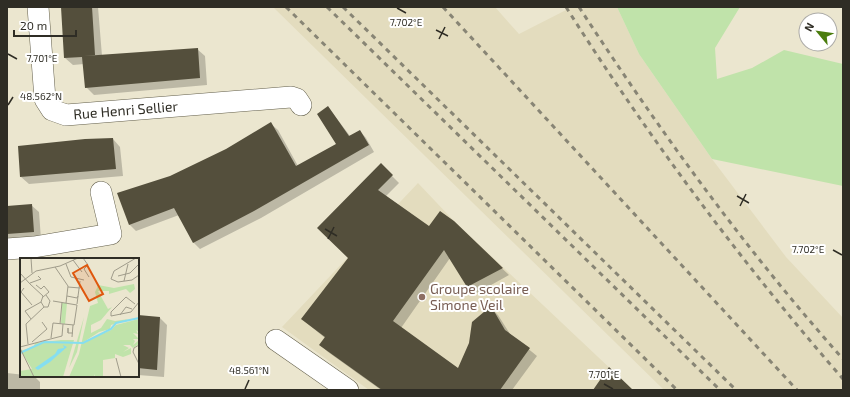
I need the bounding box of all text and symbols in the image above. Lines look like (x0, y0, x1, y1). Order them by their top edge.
scale bar (14, 12, 76, 38)
north arrow (798, 12, 838, 52)
text: 7.702°E (390, 16, 423, 28)
text: 20 m (20, 18, 47, 32)
text: N (801, 20, 816, 34)
text: 7.701°E (27, 52, 58, 64)
text: 48.562°N (20, 90, 62, 102)
street label: Rue Henri Sellier (73, 97, 179, 122)
text: 7.702°E (792, 243, 825, 255)
inset map (20, 258, 139, 377)
place label: Groupe scolaire Simone Veil (430, 280, 529, 313)
marker: Groupe scolaire Simone Veil (417, 292, 427, 302)
text: 48.561°N (229, 364, 269, 376)
text: 7.701°E (589, 368, 620, 380)

